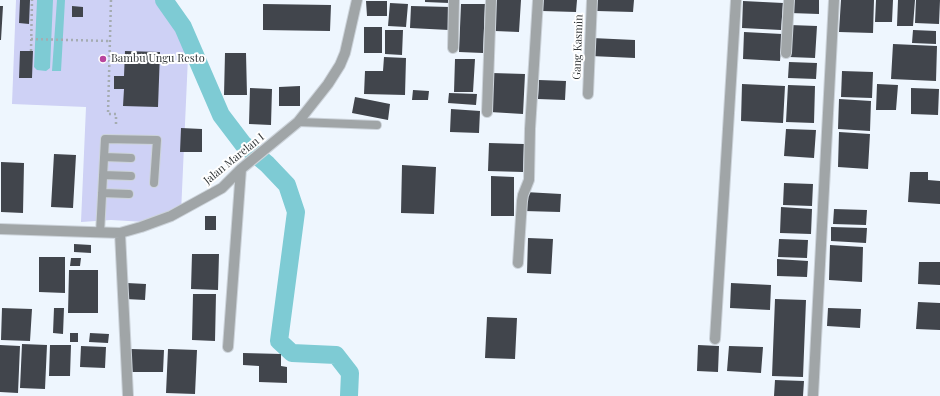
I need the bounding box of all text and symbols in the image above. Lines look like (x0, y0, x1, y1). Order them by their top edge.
street label: Gang Kasmin (570, 14, 586, 80)
place label: Bambu Ungu Resto (111, 52, 205, 66)
marker: Bambu Ungu Resto (98, 54, 108, 64)
street label: Jalan Marelan I (201, 131, 267, 187)

